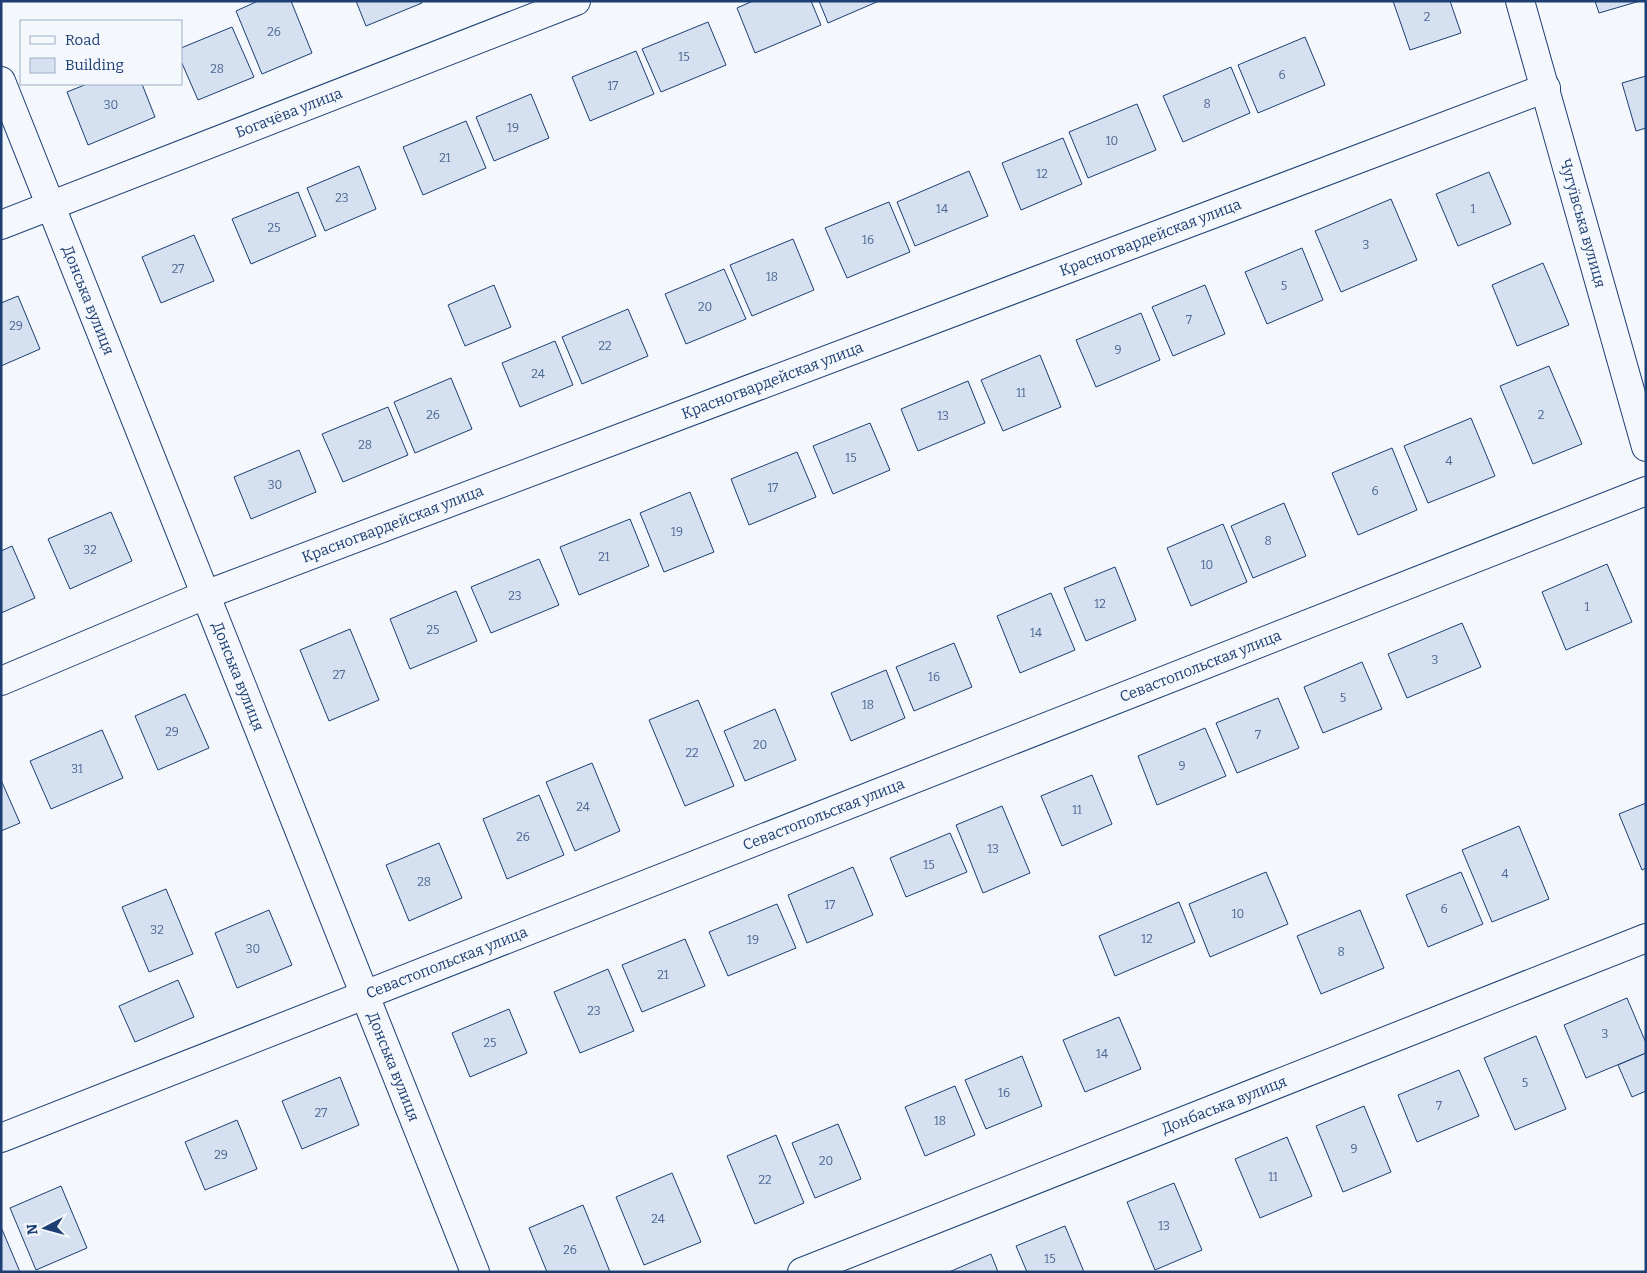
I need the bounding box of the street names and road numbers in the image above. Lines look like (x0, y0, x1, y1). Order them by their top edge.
street label: Богачёва улица (233, 84, 345, 142)
street label: Чугуївська вулиця (1556, 157, 1610, 290)
street label: Красногвардейская улица (1057, 195, 1244, 280)
street label: Донська вулиця (58, 243, 118, 357)
street label: Красногвардейская улица (679, 338, 866, 423)
street label: Красногвардейская улица (299, 482, 486, 567)
street label: Донська вулиця (208, 619, 268, 734)
street label: Севастопольская улица (1117, 626, 1284, 706)
street label: Севастопольская улица (740, 775, 907, 854)
street label: Севастопольская улица (363, 923, 530, 1003)
street label: Донська вулиця (364, 1010, 423, 1124)
street label: Донбаська вулиця (1159, 1072, 1289, 1138)

